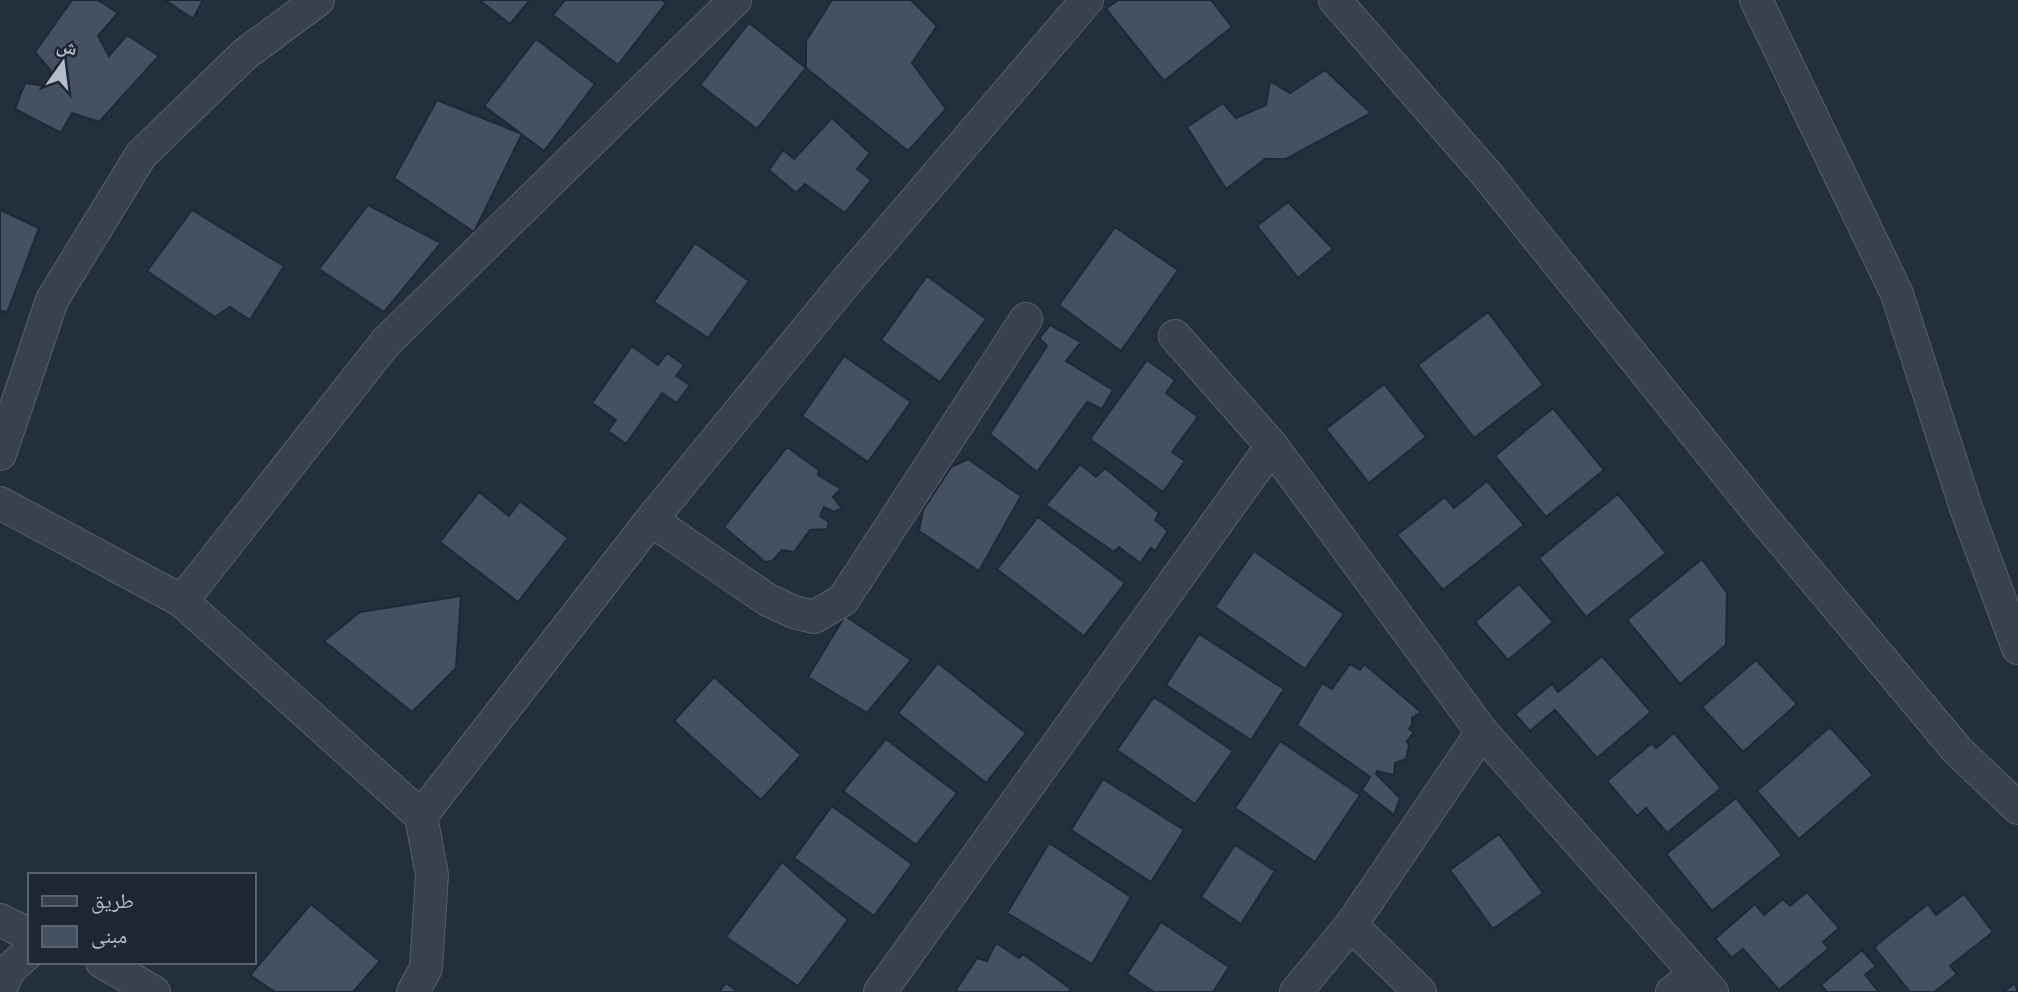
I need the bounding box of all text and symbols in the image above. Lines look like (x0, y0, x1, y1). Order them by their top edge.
north arrow (28, 28, 98, 98)
text: ش (54, 32, 80, 63)
legend (28, 873, 256, 964)
text: طريق (91, 886, 134, 916)
text: مبنى (91, 921, 127, 951)

